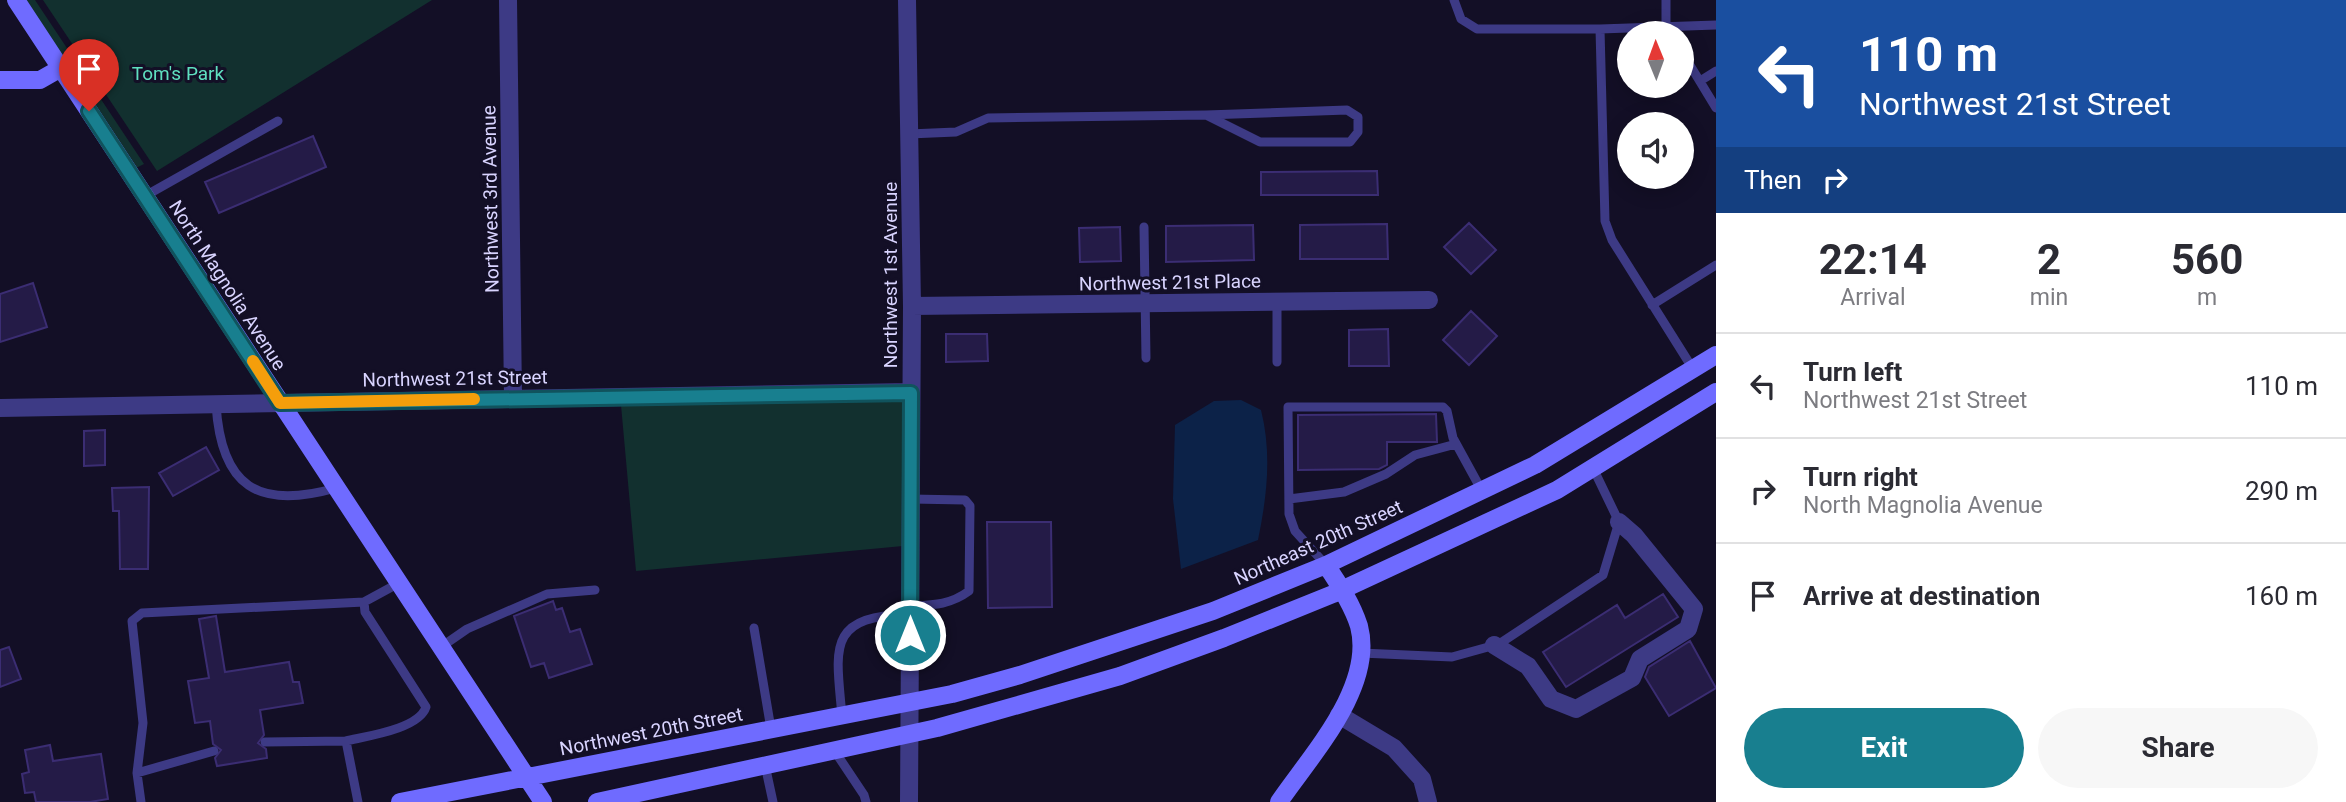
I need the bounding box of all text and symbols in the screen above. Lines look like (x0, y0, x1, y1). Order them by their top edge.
north arrow (1617, 21, 1694, 98)
map controls (1617, 21, 1694, 189)
text: 110 m (1859, 26, 1998, 83)
icon: left (1744, 28, 1835, 119)
pin (59, 39, 119, 111)
icon: arrive (70, 50, 108, 88)
park label: Tom's Park (132, 62, 225, 85)
text: Northwest 21st Street (1859, 85, 2171, 123)
street label: Northwest 3rd Avenue (477, 105, 504, 293)
button: sound (1617, 112, 1694, 189)
icon: right (1816, 161, 1854, 199)
text: Then (1744, 165, 1802, 195)
street label: Northwest 1st Avenue (879, 182, 902, 368)
street label: North Magnolia Avenue (164, 196, 291, 375)
text: 22:14 (1819, 235, 1927, 284)
text: 2 (2037, 235, 2061, 284)
text: 560 (2171, 235, 2243, 284)
street label: Northwest 21st Place (1079, 269, 1261, 296)
text: Arrival (1840, 284, 1906, 311)
text: min (2030, 284, 2068, 311)
text: m (2197, 284, 2217, 311)
text: Turn left (1803, 357, 1902, 387)
street label: Northwest 21st Street (362, 365, 548, 392)
icon: left (1744, 367, 1782, 405)
text: 110 m (2245, 371, 2318, 401)
text: Northwest 21st Street (1803, 387, 2027, 414)
text: Turn right (1803, 462, 1918, 492)
icon: right (1744, 472, 1782, 510)
text: 290 m (2245, 476, 2318, 506)
text: North Magnolia Avenue (1803, 492, 2043, 519)
street label: Northeast 20th Street (1230, 495, 1406, 590)
icon: arrive (1744, 577, 1782, 615)
text: Arrive at destination (1803, 581, 2040, 611)
text: 160 m (2245, 581, 2318, 611)
position arrow (873, 598, 947, 672)
street label: Northwest 20th Street (558, 702, 745, 761)
button: Exit (1744, 708, 2024, 788)
button: Share (2038, 708, 2318, 788)

